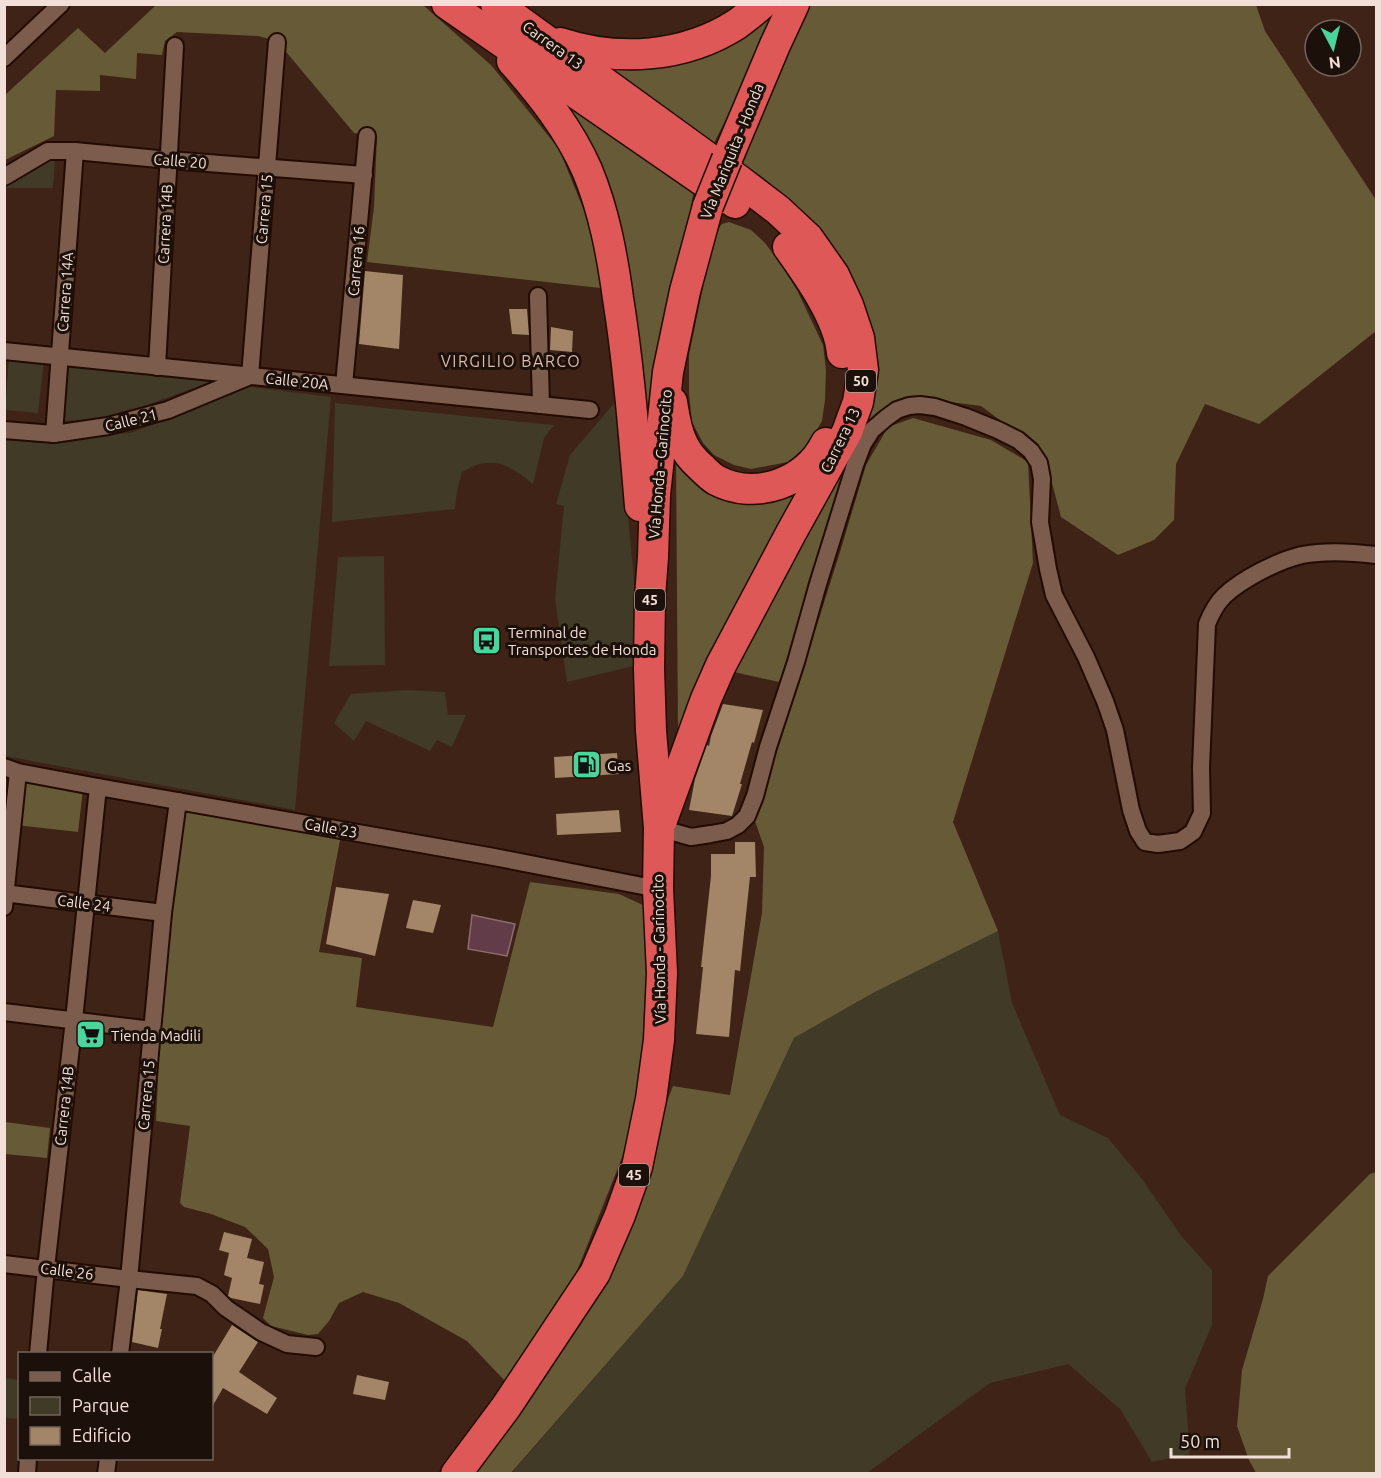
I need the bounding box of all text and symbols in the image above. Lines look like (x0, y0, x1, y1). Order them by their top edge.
street label: Carrera 13 (520, 17, 586, 73)
north arrow (1303, 18, 1363, 78)
text: N (1328, 53, 1342, 73)
street label: Vía Mariquita - Honda (697, 81, 767, 221)
street label: Calle 20 (153, 150, 207, 172)
street label: Carrera 15 (252, 173, 276, 245)
street label: Carrera 14B (154, 184, 176, 264)
street label: Carrera 16 (344, 225, 368, 297)
street label: Carrera 14A (54, 251, 76, 333)
district label: VIRGILIO BARCO (441, 352, 581, 370)
street label: Calle 20A (265, 369, 330, 393)
road number: 50 (846, 370, 876, 392)
street label: Vía Honda - Garinocito (645, 389, 675, 539)
street label: Calle 21 (103, 405, 159, 435)
street label: Carrera 13 (817, 405, 863, 475)
road number: 45 (635, 589, 665, 611)
place label: Terminal de Transportes de Honda (508, 624, 656, 658)
bus stop icon: Terminal de Transportes de Honda (471, 625, 503, 657)
fuel station icon: Gas (570, 749, 602, 781)
place label: Gas (607, 757, 631, 774)
street label: Calle 23 (303, 815, 359, 841)
street label: Vía Honda - Garinocito (649, 874, 669, 1024)
street label: Calle 24 (56, 891, 112, 915)
supermarket icon: Tienda Madili (74, 1019, 106, 1051)
place label: Tienda Madili (111, 1027, 201, 1044)
street label: Carrera 15 (134, 1059, 158, 1131)
street label: Carrera 14B (51, 1065, 77, 1147)
road number: 45 (619, 1164, 649, 1186)
street label: Calle 26 (39, 1259, 95, 1283)
legend (18, 1352, 213, 1460)
text: Calle (72, 1365, 112, 1385)
text: Parque (72, 1395, 129, 1415)
scale bar (1171, 1421, 1290, 1459)
text: Edificio (72, 1425, 131, 1445)
text: 50 m (1180, 1431, 1220, 1451)

